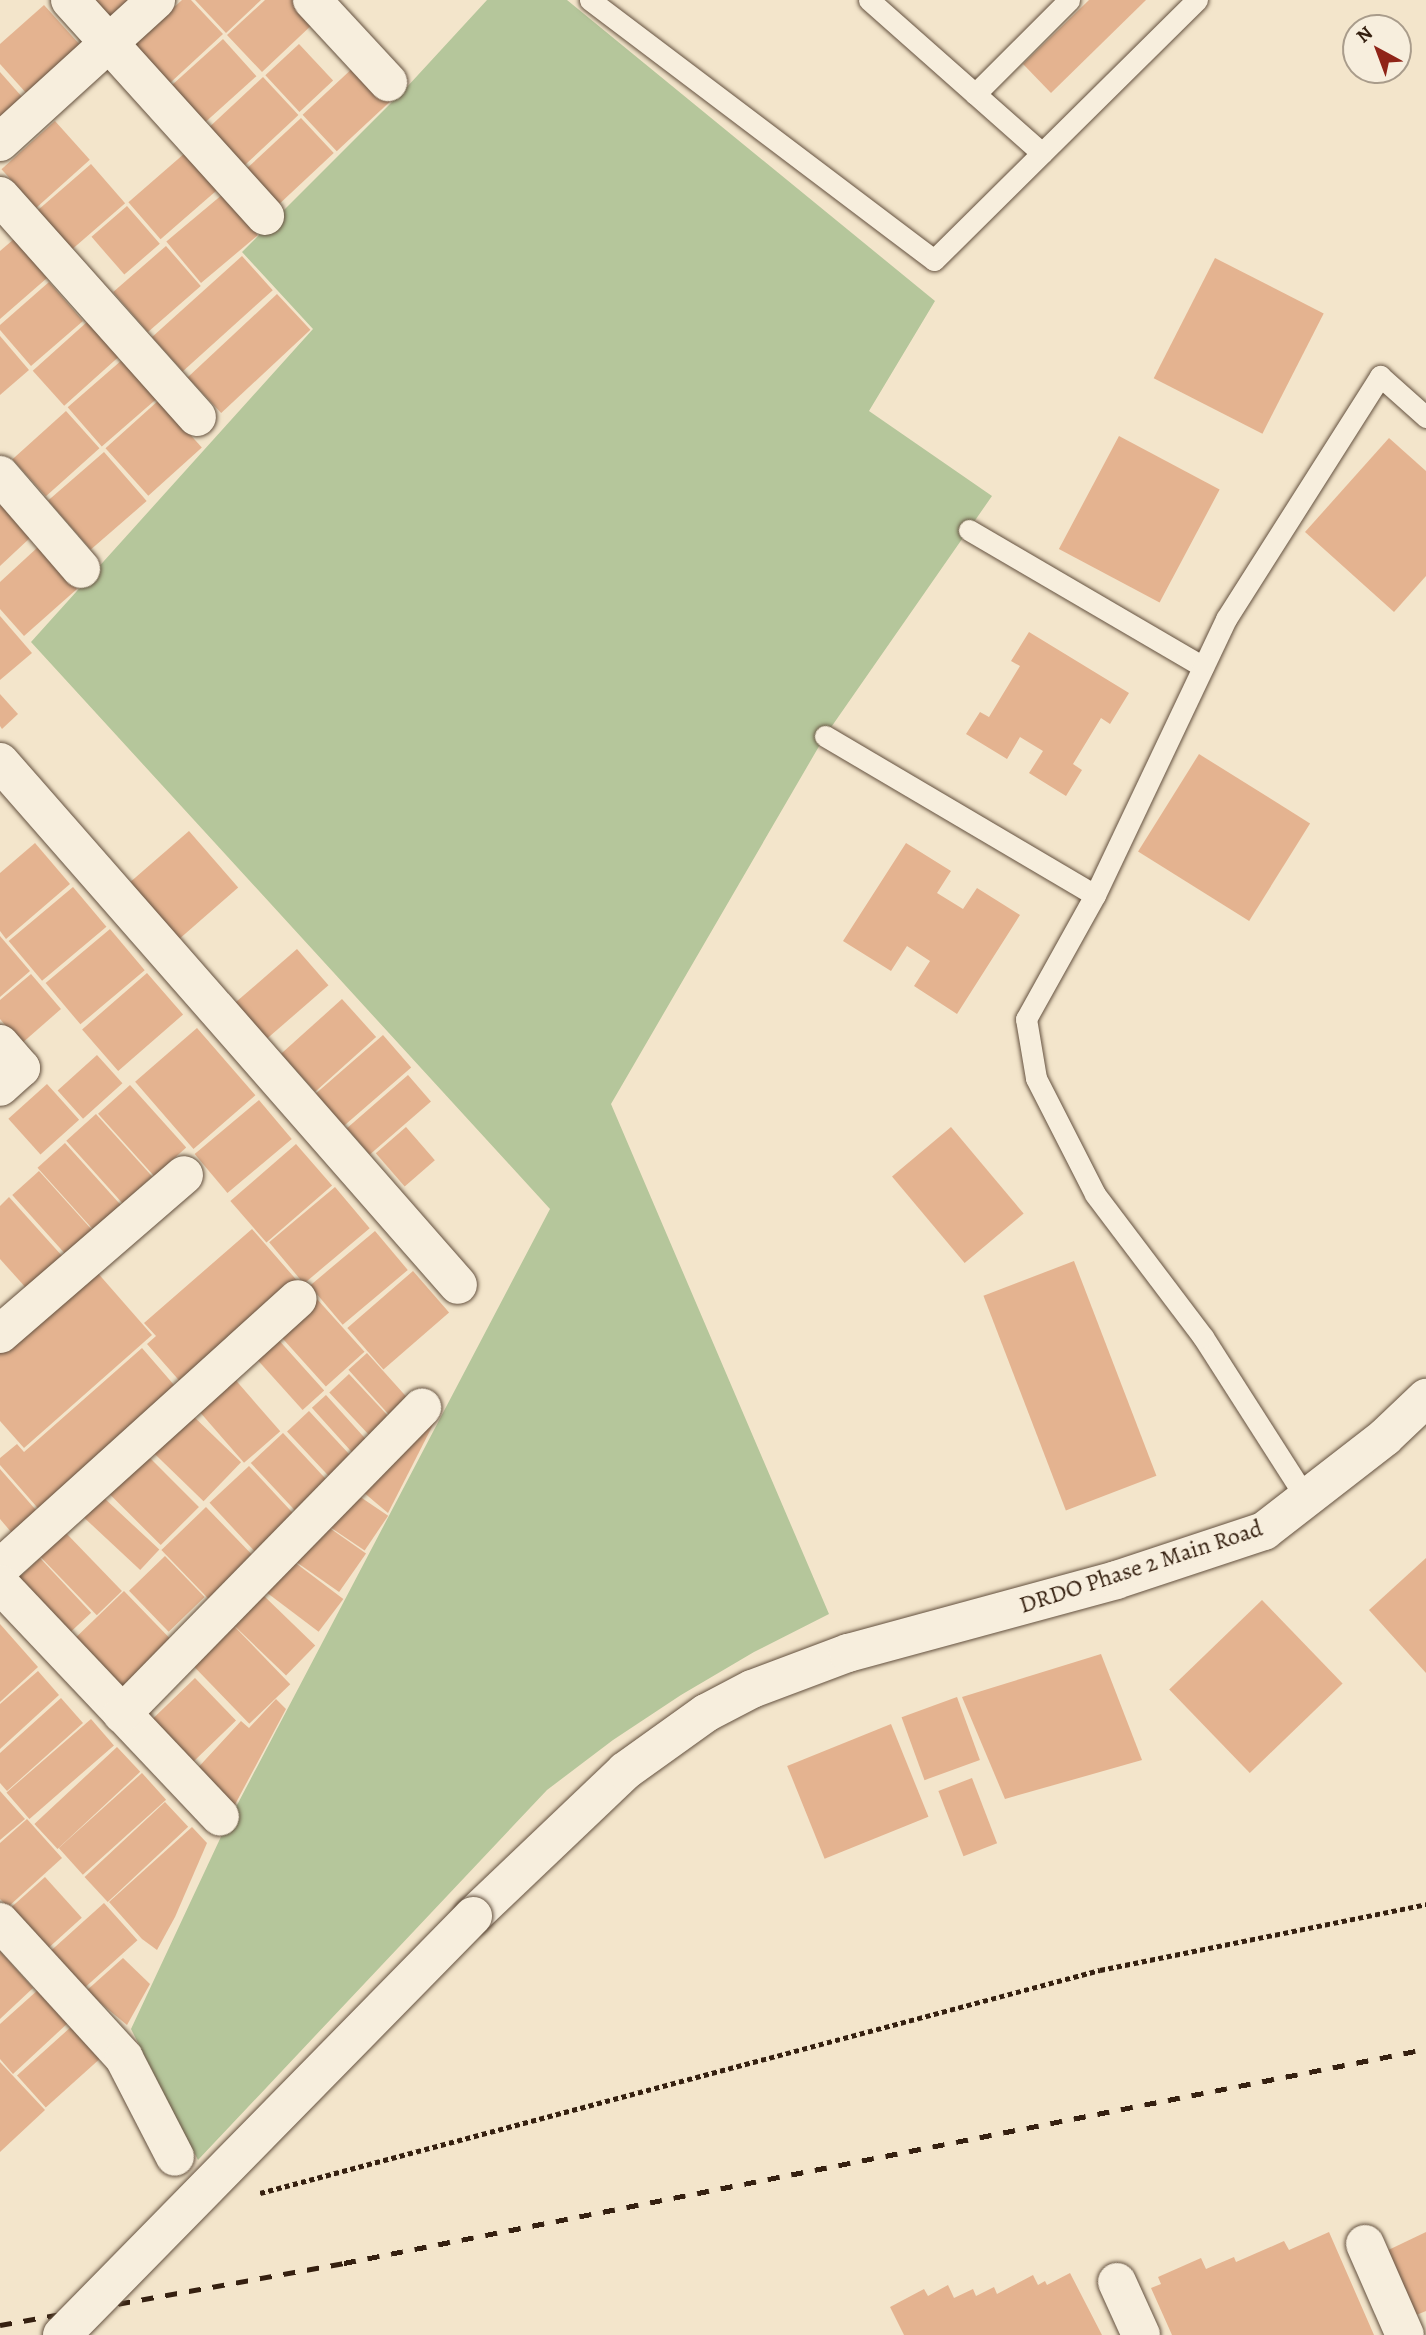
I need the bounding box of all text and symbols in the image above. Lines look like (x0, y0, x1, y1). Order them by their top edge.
north arrow (1342, 14, 1412, 84)
text: N (1351, 20, 1378, 49)
street label: DRDO Phase 2 Main Road (1016, 1514, 1266, 1620)

